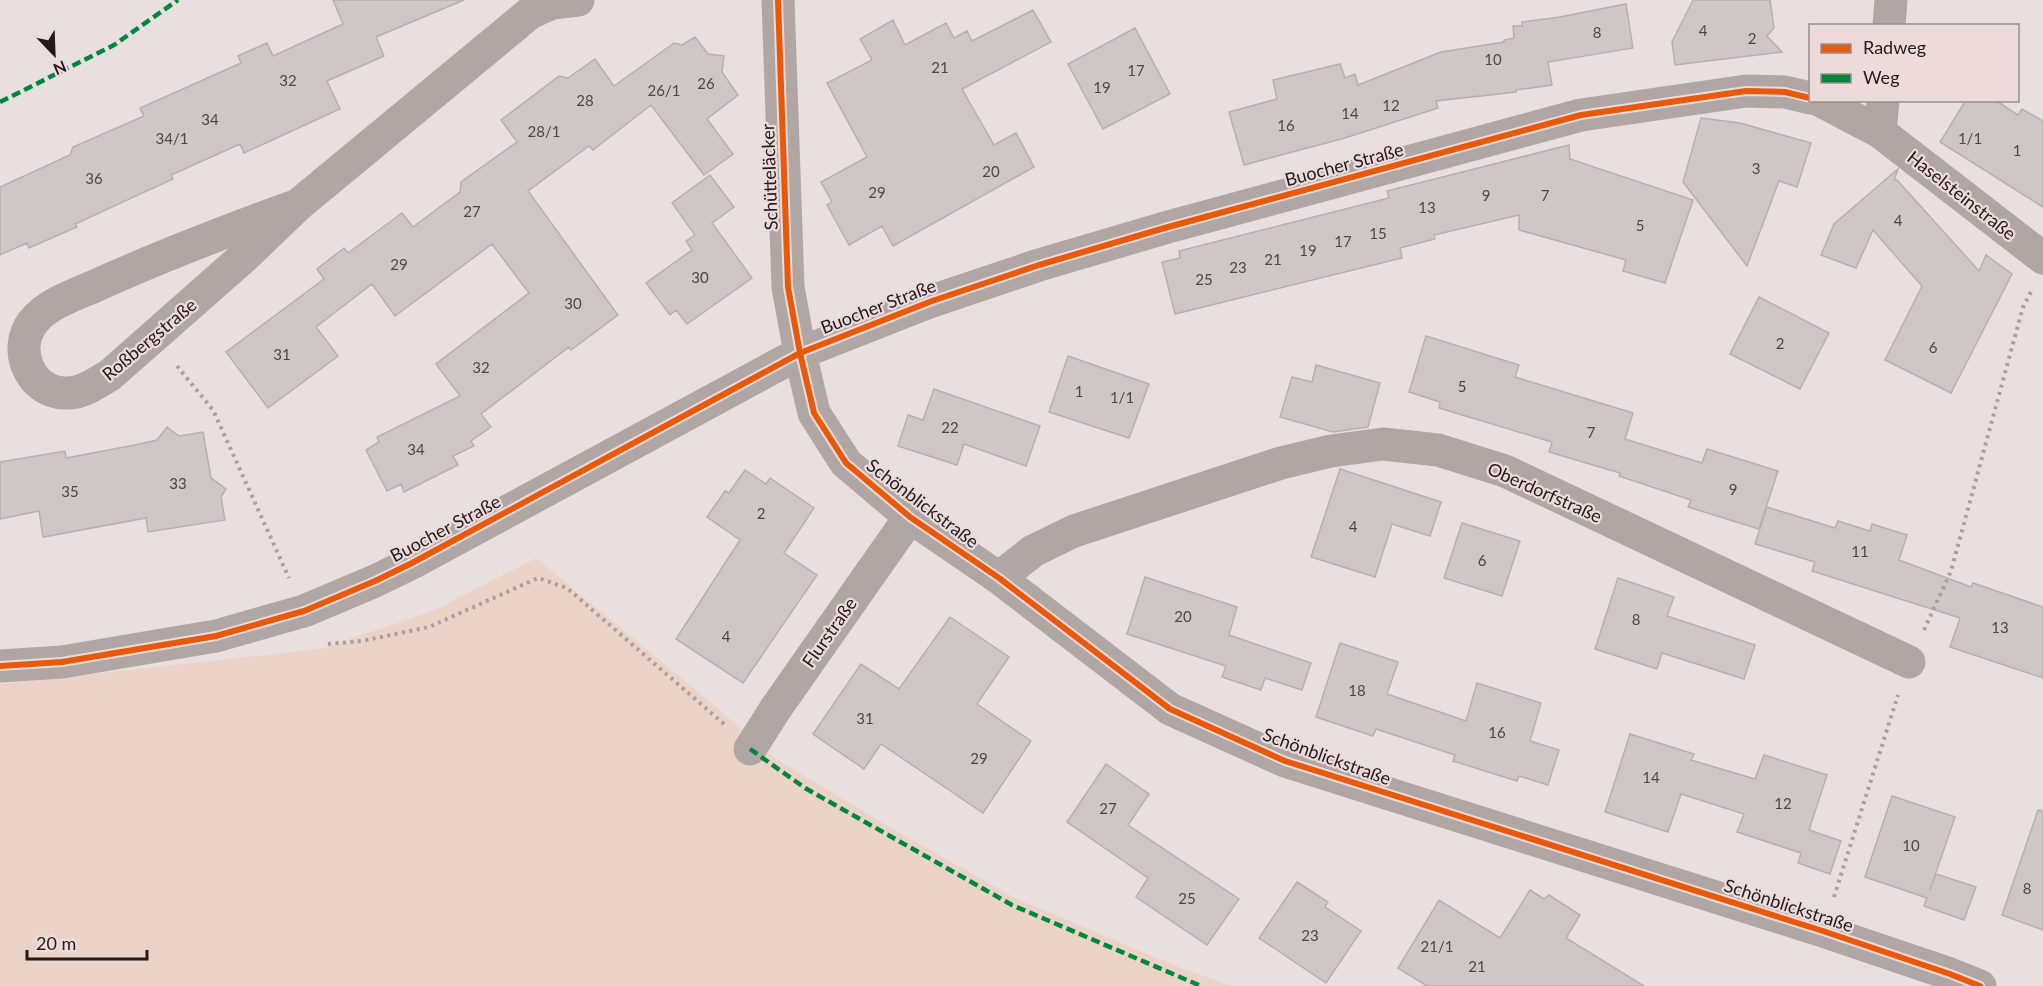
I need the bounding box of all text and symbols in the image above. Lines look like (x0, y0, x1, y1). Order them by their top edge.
house number: 4 (1699, 21, 1708, 39)
house number: 8 (1593, 23, 1601, 41)
north arrow (24, 24, 84, 84)
legend (1809, 24, 2019, 102)
house number: 2 (1748, 29, 1756, 47)
text: Radweg (1863, 36, 1926, 58)
house number: 10 (1484, 50, 1502, 68)
text: N (51, 57, 69, 79)
house number: 21 (931, 58, 949, 76)
house number: 17 (1127, 61, 1145, 79)
text: Weg (1863, 66, 1900, 88)
house number: 32 (279, 71, 297, 89)
house number: 26 (697, 74, 715, 92)
house number: 19 (1093, 78, 1111, 96)
house number: 26/1 (648, 81, 680, 99)
house number: 28 (576, 91, 594, 109)
house number: 12 (1382, 96, 1400, 114)
house number: 14 (1341, 104, 1359, 122)
house number: 34 (201, 110, 219, 128)
house number: 16 (1277, 116, 1295, 134)
house number: 28/1 (528, 122, 560, 140)
street label: Schütteläcker (756, 123, 782, 231)
house number: 34/1 (156, 129, 188, 147)
house number: 1/1 (1958, 129, 1982, 147)
street label: Buocher Straße (1282, 138, 1406, 190)
house number: 1 (2013, 141, 2021, 159)
street label: Haselsteinstraße (1903, 146, 2021, 244)
house number: 3 (1752, 159, 1760, 177)
house number: 20 (982, 162, 1000, 180)
house number: 36 (85, 169, 103, 187)
house number: 29 (868, 183, 886, 201)
house number: 9 (1482, 186, 1490, 204)
house number: 7 (1541, 186, 1550, 204)
house number: 13 (1418, 198, 1436, 216)
house number: 27 (463, 202, 481, 220)
house number: 4 (1894, 211, 1903, 229)
house number: 5 (1636, 216, 1644, 234)
house number: 15 (1369, 224, 1387, 242)
house number: 17 (1334, 232, 1352, 250)
house number: 19 (1299, 241, 1317, 259)
house number: 21 (1264, 250, 1282, 268)
house number: 29 (390, 255, 408, 273)
house number: 23 (1229, 258, 1247, 276)
house number: 30 (691, 268, 709, 286)
house number: 25 (1195, 270, 1213, 288)
street label: Buocher Straße (817, 274, 939, 338)
street label: Roßbergstraße (97, 293, 201, 385)
house number: 30 (564, 294, 582, 312)
house number: 2 (1776, 334, 1784, 352)
house number: 6 (1929, 338, 1938, 356)
house number: 31 (273, 345, 291, 363)
house number: 32 (472, 358, 490, 376)
house number: 5 (1458, 377, 1466, 395)
house number: 1 (1075, 382, 1083, 400)
house number: 1/1 (1110, 388, 1134, 406)
house number: 22 (941, 418, 959, 436)
house number: 7 (1587, 423, 1596, 441)
house number: 34 (407, 440, 425, 458)
street label: Schönblickstraße (863, 454, 983, 552)
street label: Oberdorfstraße (1484, 457, 1606, 527)
house number: 33 (169, 474, 187, 492)
house number: 9 (1729, 480, 1737, 498)
house number: 35 (61, 482, 79, 500)
street label: Buocher Straße (386, 490, 504, 566)
house number: 2 (757, 504, 765, 522)
house number: 4 (1349, 517, 1358, 535)
house number: 11 (1851, 542, 1869, 560)
house number: 6 (1478, 551, 1487, 569)
street label: Flurstraße (797, 593, 861, 671)
house number: 20 (1174, 607, 1192, 625)
house number: 8 (1632, 610, 1640, 628)
house number: 13 (1991, 618, 2009, 636)
house number: 4 (722, 627, 731, 645)
house number: 18 (1348, 681, 1366, 699)
house number: 31 (856, 709, 874, 727)
street label: Schönblickstraße (1260, 723, 1394, 789)
house number: 16 (1488, 723, 1506, 741)
house number: 29 (970, 749, 988, 767)
house number: 14 (1642, 768, 1660, 786)
house number: 12 (1774, 794, 1792, 812)
house number: 27 (1099, 799, 1117, 817)
house number: 10 (1902, 836, 1920, 854)
street label: Schönblickstraße (1722, 874, 1856, 936)
house number: 8 (2023, 879, 2031, 897)
house number: 25 (1178, 889, 1196, 907)
scale bar (27, 923, 147, 961)
house number: 23 (1301, 926, 1319, 944)
text: 20 m (36, 932, 76, 954)
house number: 21/1 (1421, 937, 1453, 955)
house number: 21 (1468, 957, 1486, 975)

